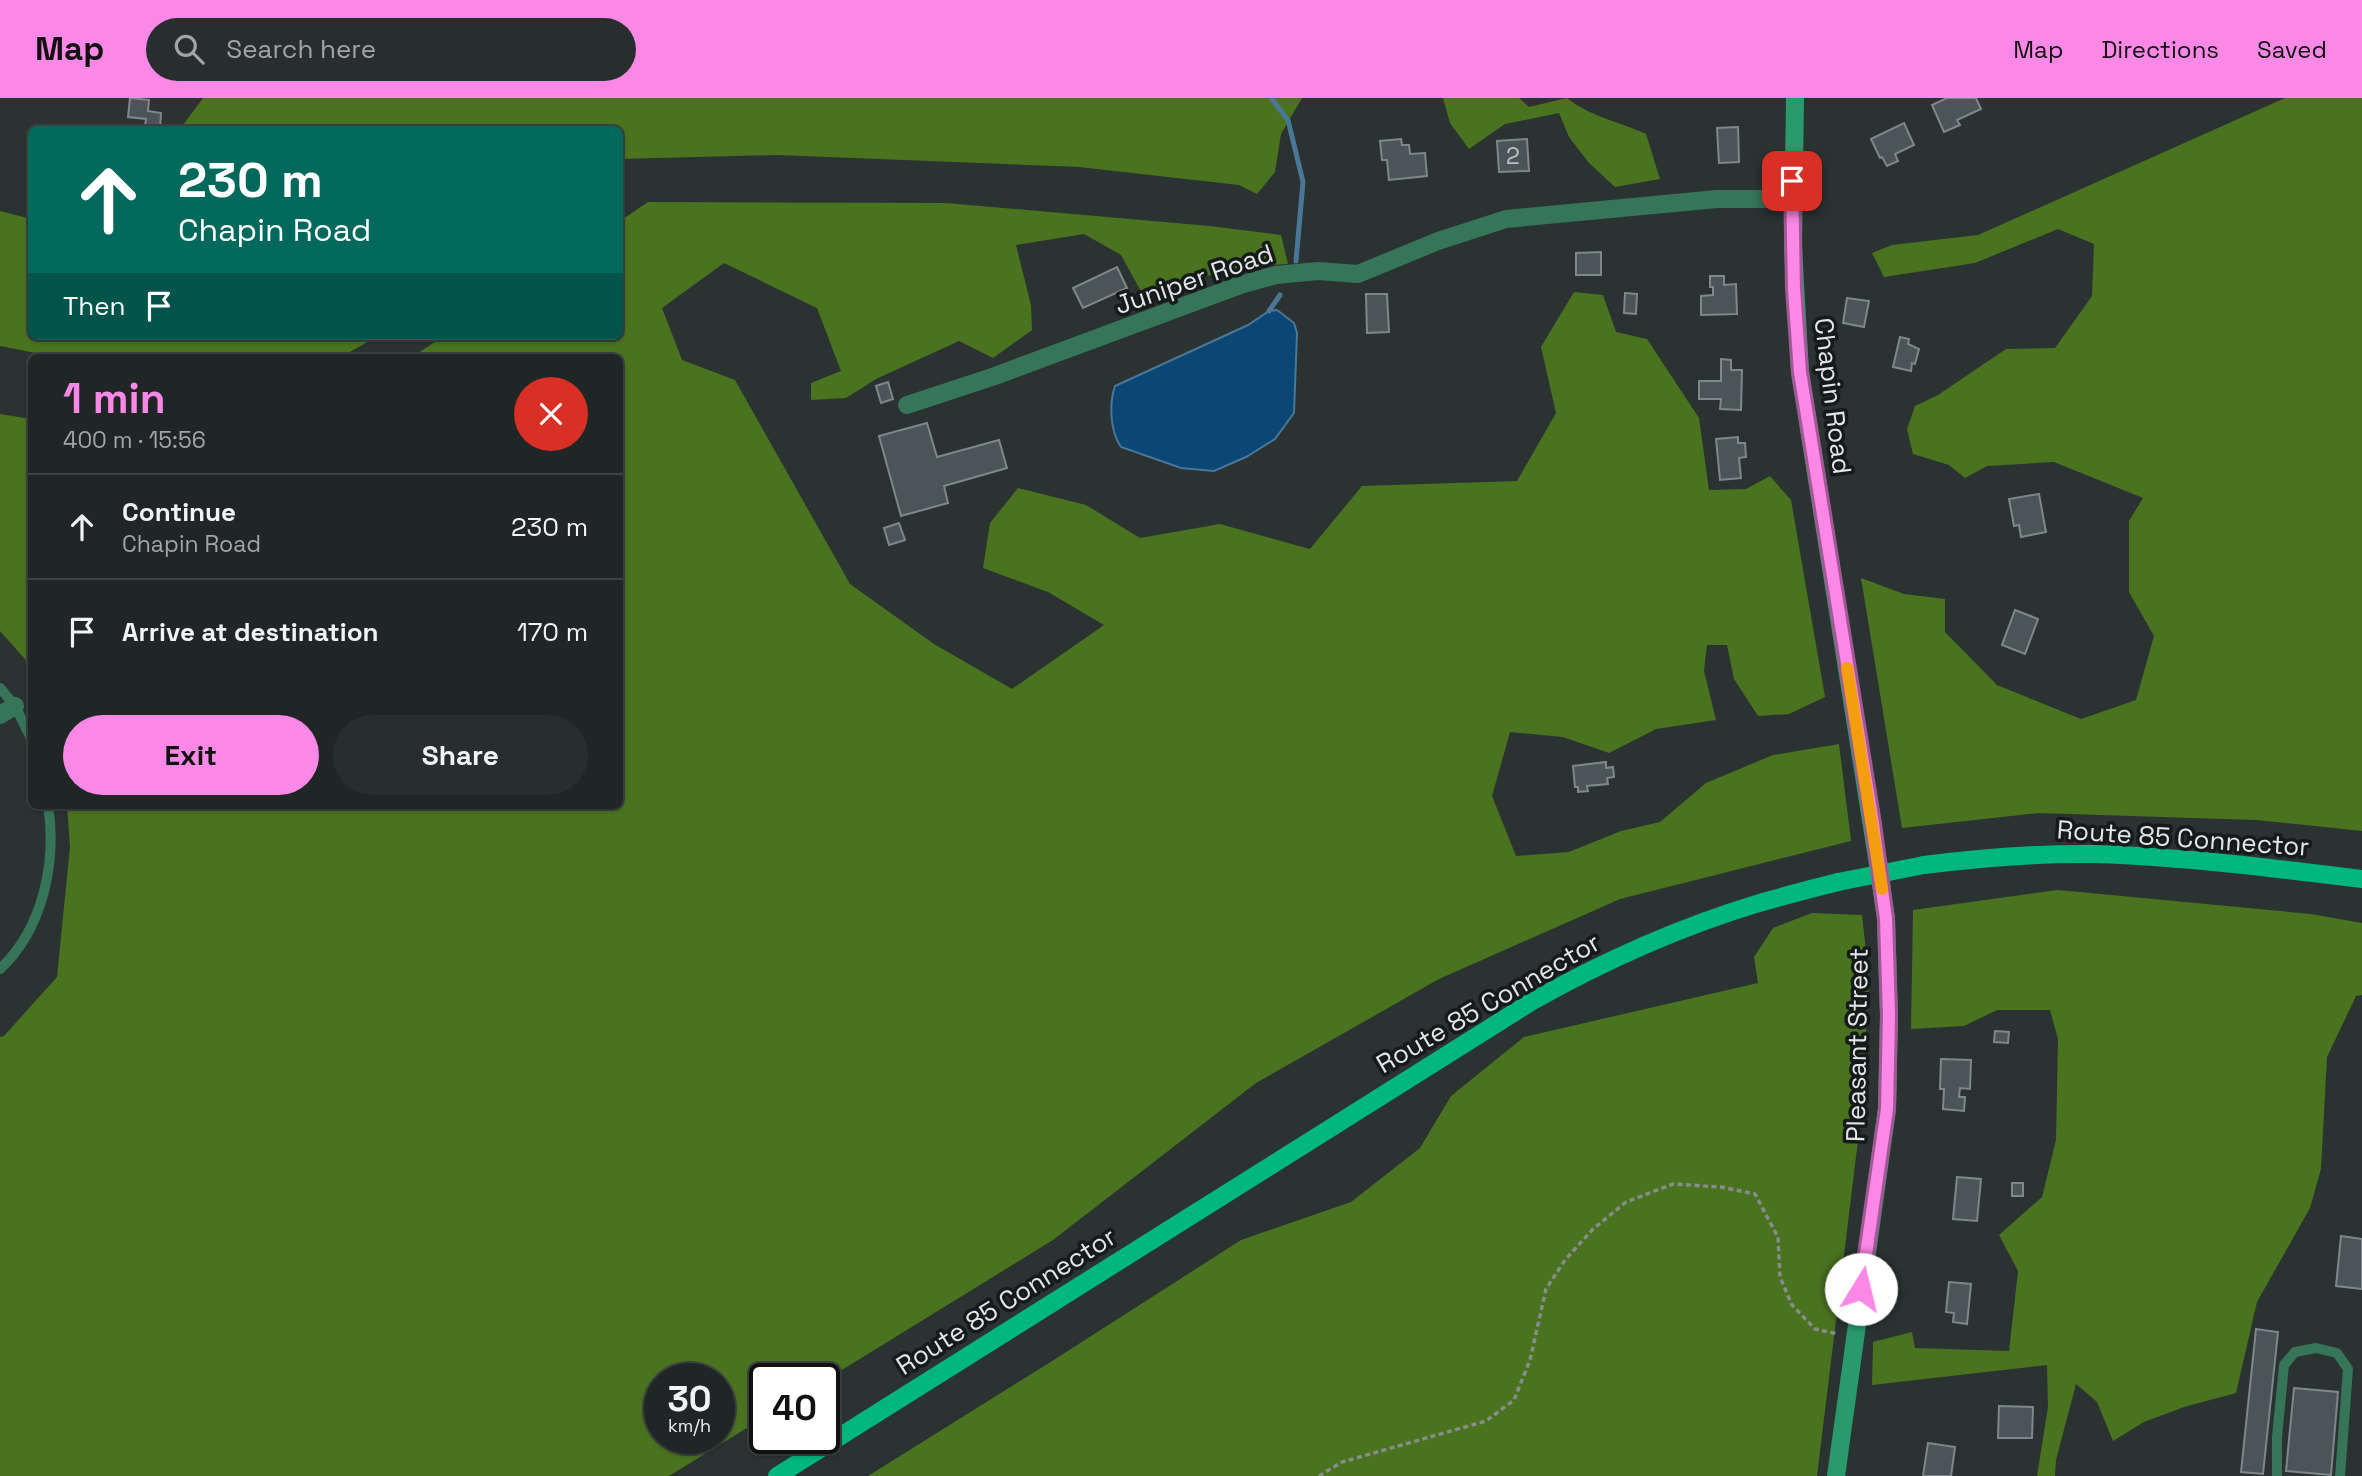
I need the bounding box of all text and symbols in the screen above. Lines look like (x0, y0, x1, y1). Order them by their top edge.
search box (146, 18, 636, 81)
text: Map (35, 28, 104, 70)
icon: search (170, 30, 208, 68)
text: Search here (226, 32, 376, 66)
text: Map (2013, 34, 2063, 65)
text: Directions (2101, 34, 2219, 65)
text: Saved (2257, 34, 2327, 65)
house number: 2 (1506, 141, 1520, 171)
text: 230 m (178, 149, 323, 211)
pin (1762, 151, 1822, 211)
icon: ahead (63, 154, 154, 245)
icon: arrive (1773, 162, 1811, 200)
text: Chapin Road (178, 210, 371, 250)
street label: Juniper Road (1110, 236, 1278, 322)
icon: arrive (140, 287, 178, 325)
text: Then (63, 289, 126, 323)
street label: Chapin Road (1807, 316, 1859, 476)
text: 1 min (63, 372, 166, 425)
button: close (514, 377, 588, 451)
text: 400 m · 15:56 (63, 425, 206, 455)
text: Continue (122, 495, 236, 529)
icon: ahead (63, 508, 101, 546)
text: 230 m (511, 510, 588, 544)
text: Chapin Road (122, 529, 261, 559)
icon: arrive (63, 613, 101, 651)
text: Arrive at destination (122, 615, 379, 649)
text: 170 m (517, 615, 588, 649)
button: Exit (63, 715, 319, 795)
button: Share (333, 715, 588, 795)
street label: Route 85 Connector (2056, 812, 2310, 864)
street label: Route 85 Connector (1370, 925, 1606, 1081)
street label: Pleasant Street (1838, 947, 1876, 1143)
street label: Route 85 Connector (890, 1220, 1122, 1382)
position arrow (1824, 1252, 1898, 1326)
speed limit sign: 40 (749, 1363, 840, 1454)
text: 30 (668, 1377, 711, 1421)
text: km/h (668, 1414, 711, 1437)

